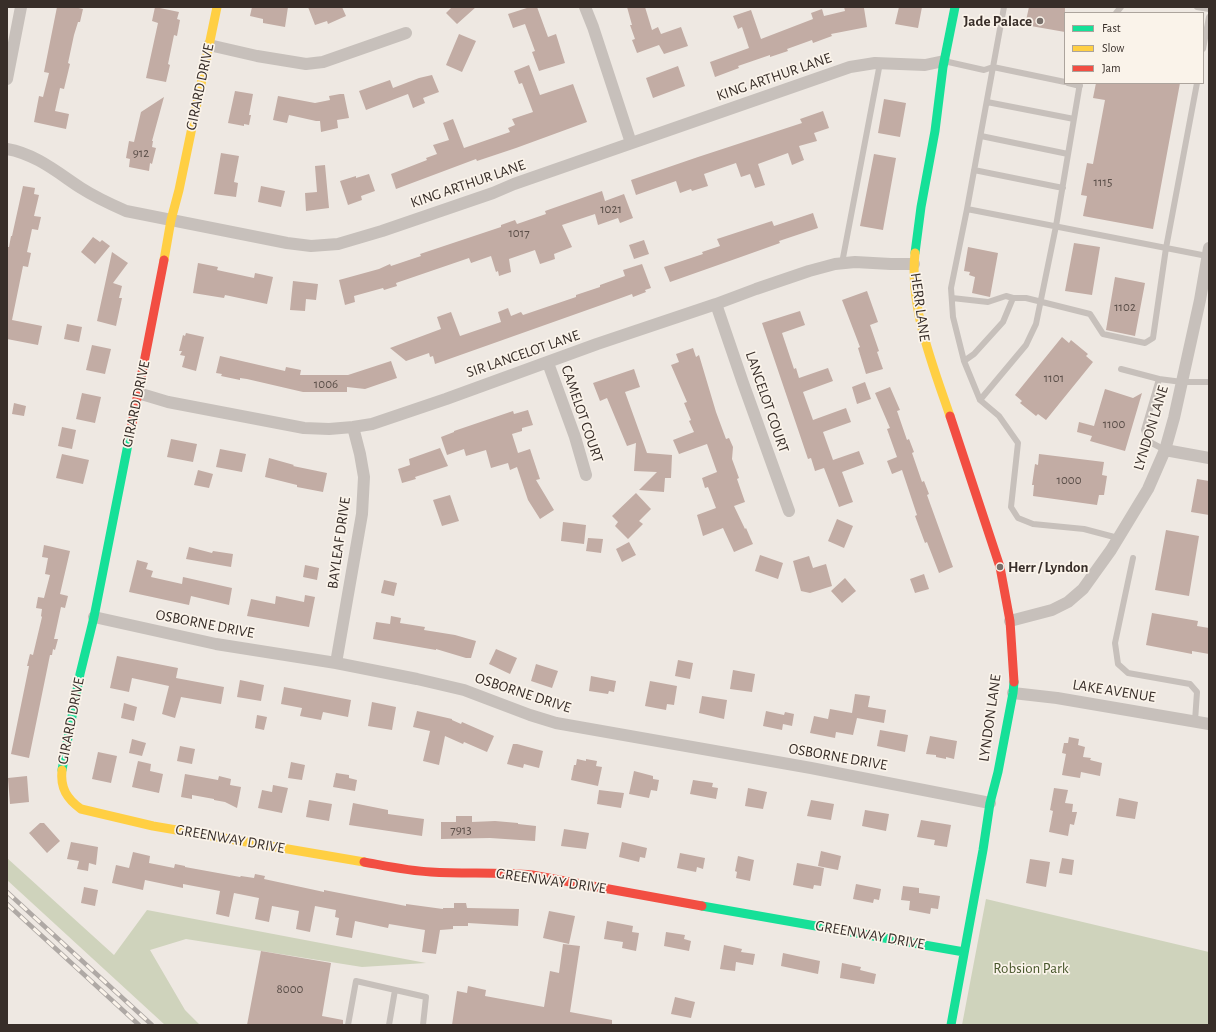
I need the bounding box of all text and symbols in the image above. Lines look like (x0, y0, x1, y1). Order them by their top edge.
place label: Jade Palace (964, 12, 1032, 30)
legend (1064, 12, 1204, 84)
marker: Jade Palace (1035, 16, 1045, 26)
text: Fast (1102, 22, 1121, 34)
street label: GIRARD DRIVE (182, 42, 218, 132)
text: Slow (1102, 42, 1124, 54)
street label: KING ARTHUR LANE (714, 49, 834, 105)
text: Jam (1102, 62, 1121, 74)
house number: 912 (133, 145, 149, 161)
street label: KING ARTHUR LANE (408, 156, 528, 212)
house number: 1115 (1094, 174, 1112, 190)
house number: 1021 (600, 201, 622, 217)
house number: 1017 (508, 225, 530, 241)
street label: HERR LANE (906, 272, 934, 342)
house number: 1102 (1114, 299, 1136, 315)
street label: SIR LANCELOT LANE (464, 326, 582, 382)
street label: LANCELOT COURT (741, 349, 793, 455)
street label: GIRARD DRIVE (118, 359, 154, 449)
street label: CAMELOT COURT (557, 363, 607, 465)
house number: 1101 (1044, 370, 1064, 386)
house number: 1006 (314, 376, 338, 392)
street label: LYNDON LANE (1130, 383, 1172, 473)
house number: 1100 (1103, 416, 1125, 432)
house number: 1000 (1056, 472, 1082, 488)
street label: BAYLEAF DRIVE (324, 496, 354, 590)
place label: Herr / Lyndon (1008, 558, 1088, 576)
marker: Herr / Lyndon (995, 562, 1005, 572)
street label: OSBORNE DRIVE (154, 606, 256, 642)
street label: OSBORNE DRIVE (473, 669, 573, 717)
street label: LYNDON LANE (975, 673, 1005, 763)
street label: GIRARD DRIVE (54, 676, 88, 766)
street label: LAKE AVENUE (1071, 676, 1157, 706)
street label: OSBORNE DRIVE (787, 739, 889, 775)
street label: GREENWAY DRIVE (174, 821, 286, 857)
house number: 7913 (450, 822, 472, 838)
street label: GREENWAY DRIVE (495, 864, 607, 898)
street label: GREENWAY DRIVE (814, 917, 926, 953)
park label: Robsion Park (993, 959, 1069, 977)
house number: 8000 (277, 981, 303, 997)

